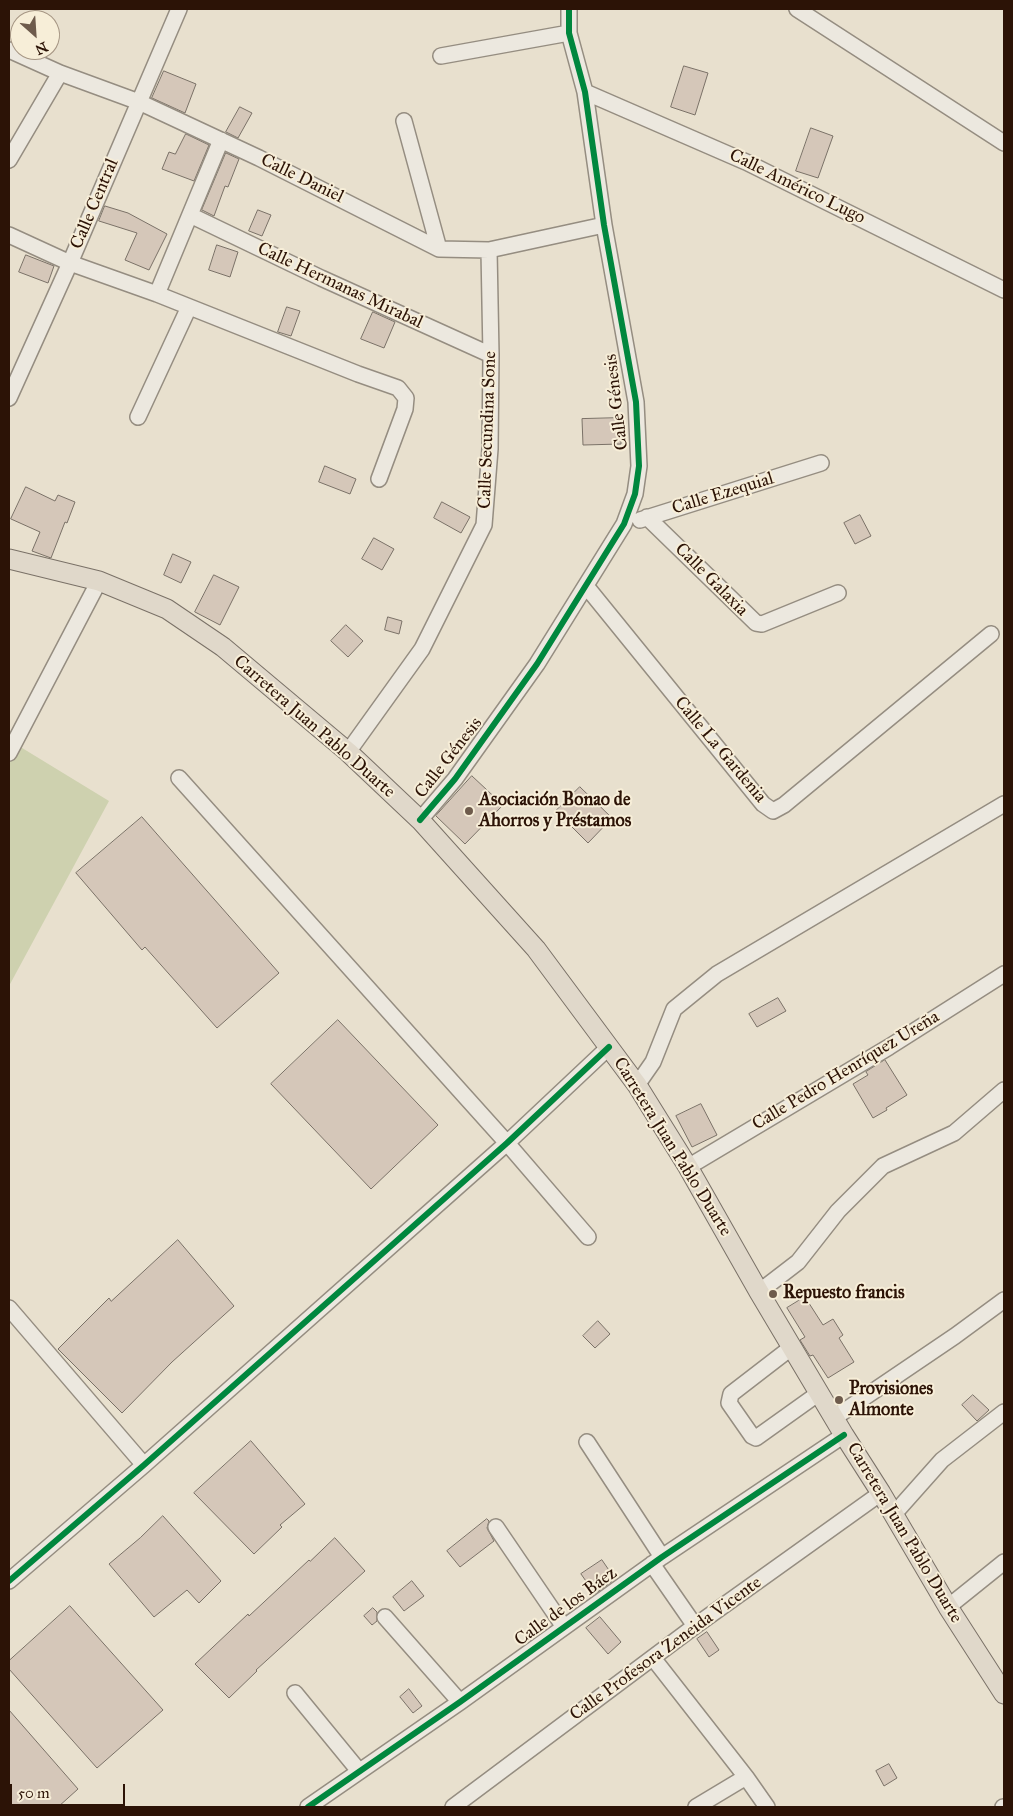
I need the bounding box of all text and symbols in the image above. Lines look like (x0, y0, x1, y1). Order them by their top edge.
north arrow (10, 10, 60, 60)
text: N (32, 38, 50, 58)
street label: Calle Américo Lugo (726, 145, 868, 229)
street label: Calle Daniel (257, 150, 347, 208)
street label: Calle Central (66, 156, 124, 252)
street label: Calle Hermanas Mirabal (254, 238, 426, 334)
street label: Calle Secundina Sone (474, 351, 502, 509)
street label: Calle Génesis (600, 353, 634, 451)
street label: Calle Ezequial (670, 468, 776, 520)
street label: Calle Galaxia (670, 539, 752, 621)
street label: Carretera Juan Pablo Duarte (229, 651, 399, 803)
street label: Calle La Gardenia (669, 693, 771, 807)
street label: Calle Génesis (411, 713, 487, 803)
place label: Asociación Bonao de Ahorros y Préstamos (479, 790, 631, 832)
marker: Asociación Bonao de Ahorros y Préstamos (463, 805, 475, 817)
street label: Calle Pedro Henríquez Ureña (749, 1007, 943, 1135)
street label: Carretera Juan Pablo Duarte (608, 1054, 736, 1240)
place label: Repuesto francis (783, 1283, 904, 1305)
marker: Repuesto francis (767, 1288, 779, 1300)
place label: Provisiones Almonte (849, 1379, 933, 1422)
marker: Provisiones Almonte (833, 1394, 845, 1406)
street label: Carretera Juan Pablo Duarte (842, 1439, 966, 1627)
street label: Calle de los Báez (511, 1563, 621, 1651)
street label: Calle Profesora Zeneida Vicente (566, 1572, 766, 1726)
scale bar (12, 1774, 128, 1806)
text: 50 m (18, 1784, 50, 1802)

